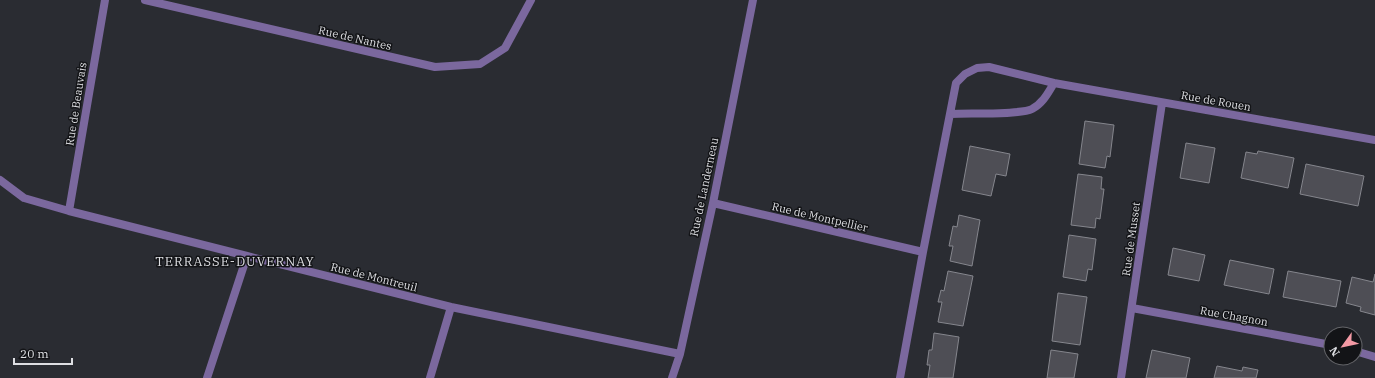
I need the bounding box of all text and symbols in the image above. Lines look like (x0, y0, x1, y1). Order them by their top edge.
street label: Rue de Nantes (317, 23, 393, 53)
street label: Rue de Beauvais (62, 61, 90, 147)
street label: Rue de Rouen (1180, 88, 1252, 114)
street label: Rue de Landerneau (687, 136, 721, 238)
street label: Rue de Montpellier (771, 199, 869, 235)
street label: Rue de Musset (1119, 201, 1143, 277)
district label: TERRASSE-DUVERNAY (155, 253, 315, 270)
street label: Rue de Montreuil (329, 259, 419, 295)
street label: Rue Chagnon (1199, 303, 1269, 329)
north arrow (1323, 326, 1363, 366)
scale bar (14, 340, 72, 366)
text: N (1326, 344, 1343, 359)
text: 20 m (20, 346, 49, 361)

